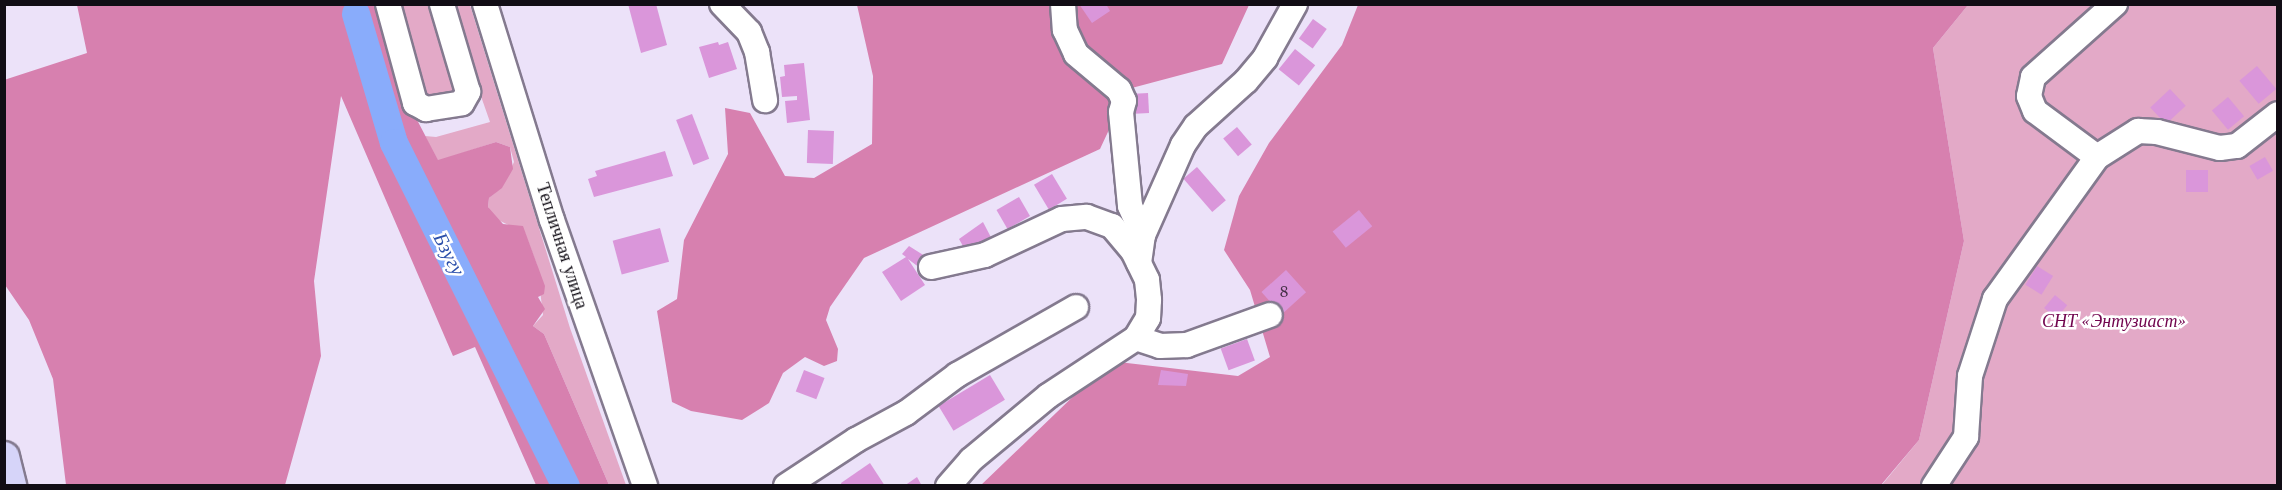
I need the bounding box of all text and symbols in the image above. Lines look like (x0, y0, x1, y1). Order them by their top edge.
street label: Тепличная улица (531, 180, 593, 312)
water label: Бзугу (428, 228, 470, 280)
house number: 8 (1279, 283, 1289, 301)
park label: СНТ «Энтузиаст» (2042, 310, 2186, 332)

